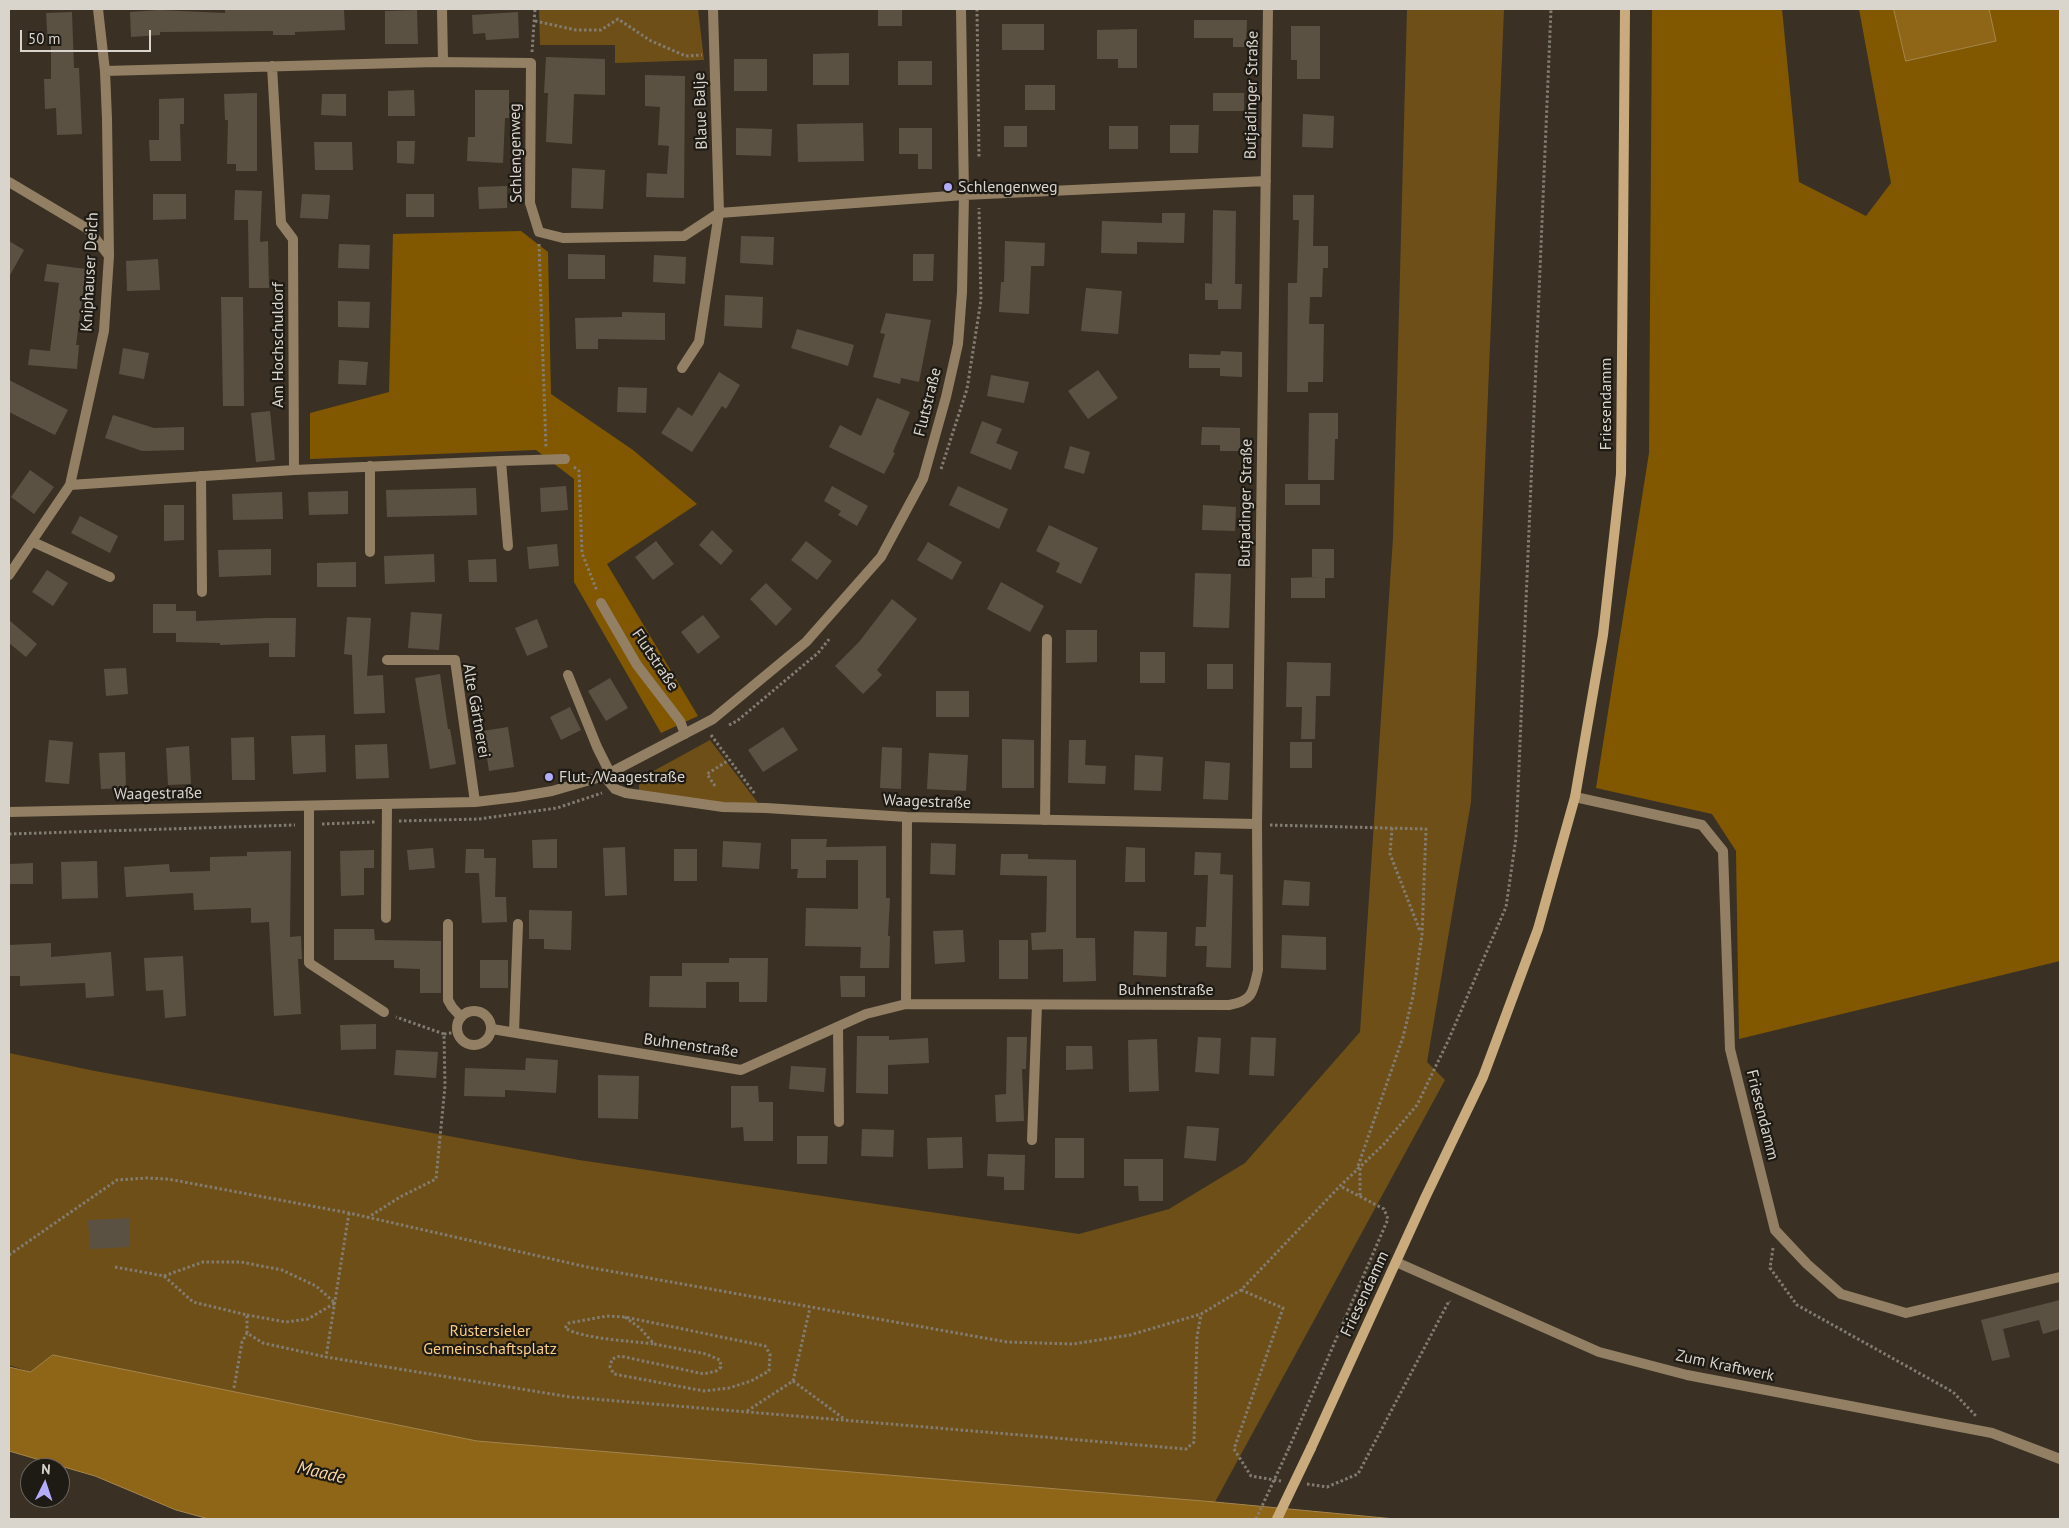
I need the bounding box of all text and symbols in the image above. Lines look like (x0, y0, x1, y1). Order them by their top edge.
scale bar (22, 20, 154, 52)
text: 50 m (28, 29, 61, 48)
street label: Butjadinger Straße (1241, 31, 1263, 159)
street label: Blaue Balje (690, 72, 712, 150)
street label: Schlengenweg (506, 103, 526, 203)
place label: Schlengenweg (958, 177, 1058, 197)
marker: Schlengenweg (942, 181, 954, 193)
street label: Kniphauser Deich (77, 212, 103, 332)
street label: Am Hochschuldorf (268, 282, 288, 408)
street label: Friesendamm (1596, 358, 1616, 450)
street label: Flutstraße (910, 366, 946, 438)
street label: Butjadinger Straße (1235, 439, 1257, 567)
street label: Flutstraße (627, 626, 683, 694)
street label: Alte Gärtnerei (458, 662, 494, 760)
place label: Flut-/Waagestraße (559, 767, 685, 787)
marker: Flut-/Waagestraße (543, 771, 555, 783)
street label: Waagestraße (114, 784, 202, 804)
street label: Waagestraße (883, 791, 971, 813)
street label: Buhnenstraße (1118, 980, 1214, 1000)
street label: Buhnenstraße (642, 1030, 740, 1062)
street label: Friesendamm (1742, 1068, 1782, 1162)
street label: Friesendamm (1337, 1248, 1393, 1340)
park label: Rüstersieler Gemeinschaftsplatz (423, 1321, 557, 1359)
street label: Zum Kraftwerk (1674, 1346, 1776, 1386)
water label: Maade (295, 1457, 347, 1489)
north arrow (20, 1458, 70, 1508)
text: N (41, 1460, 51, 1478)

